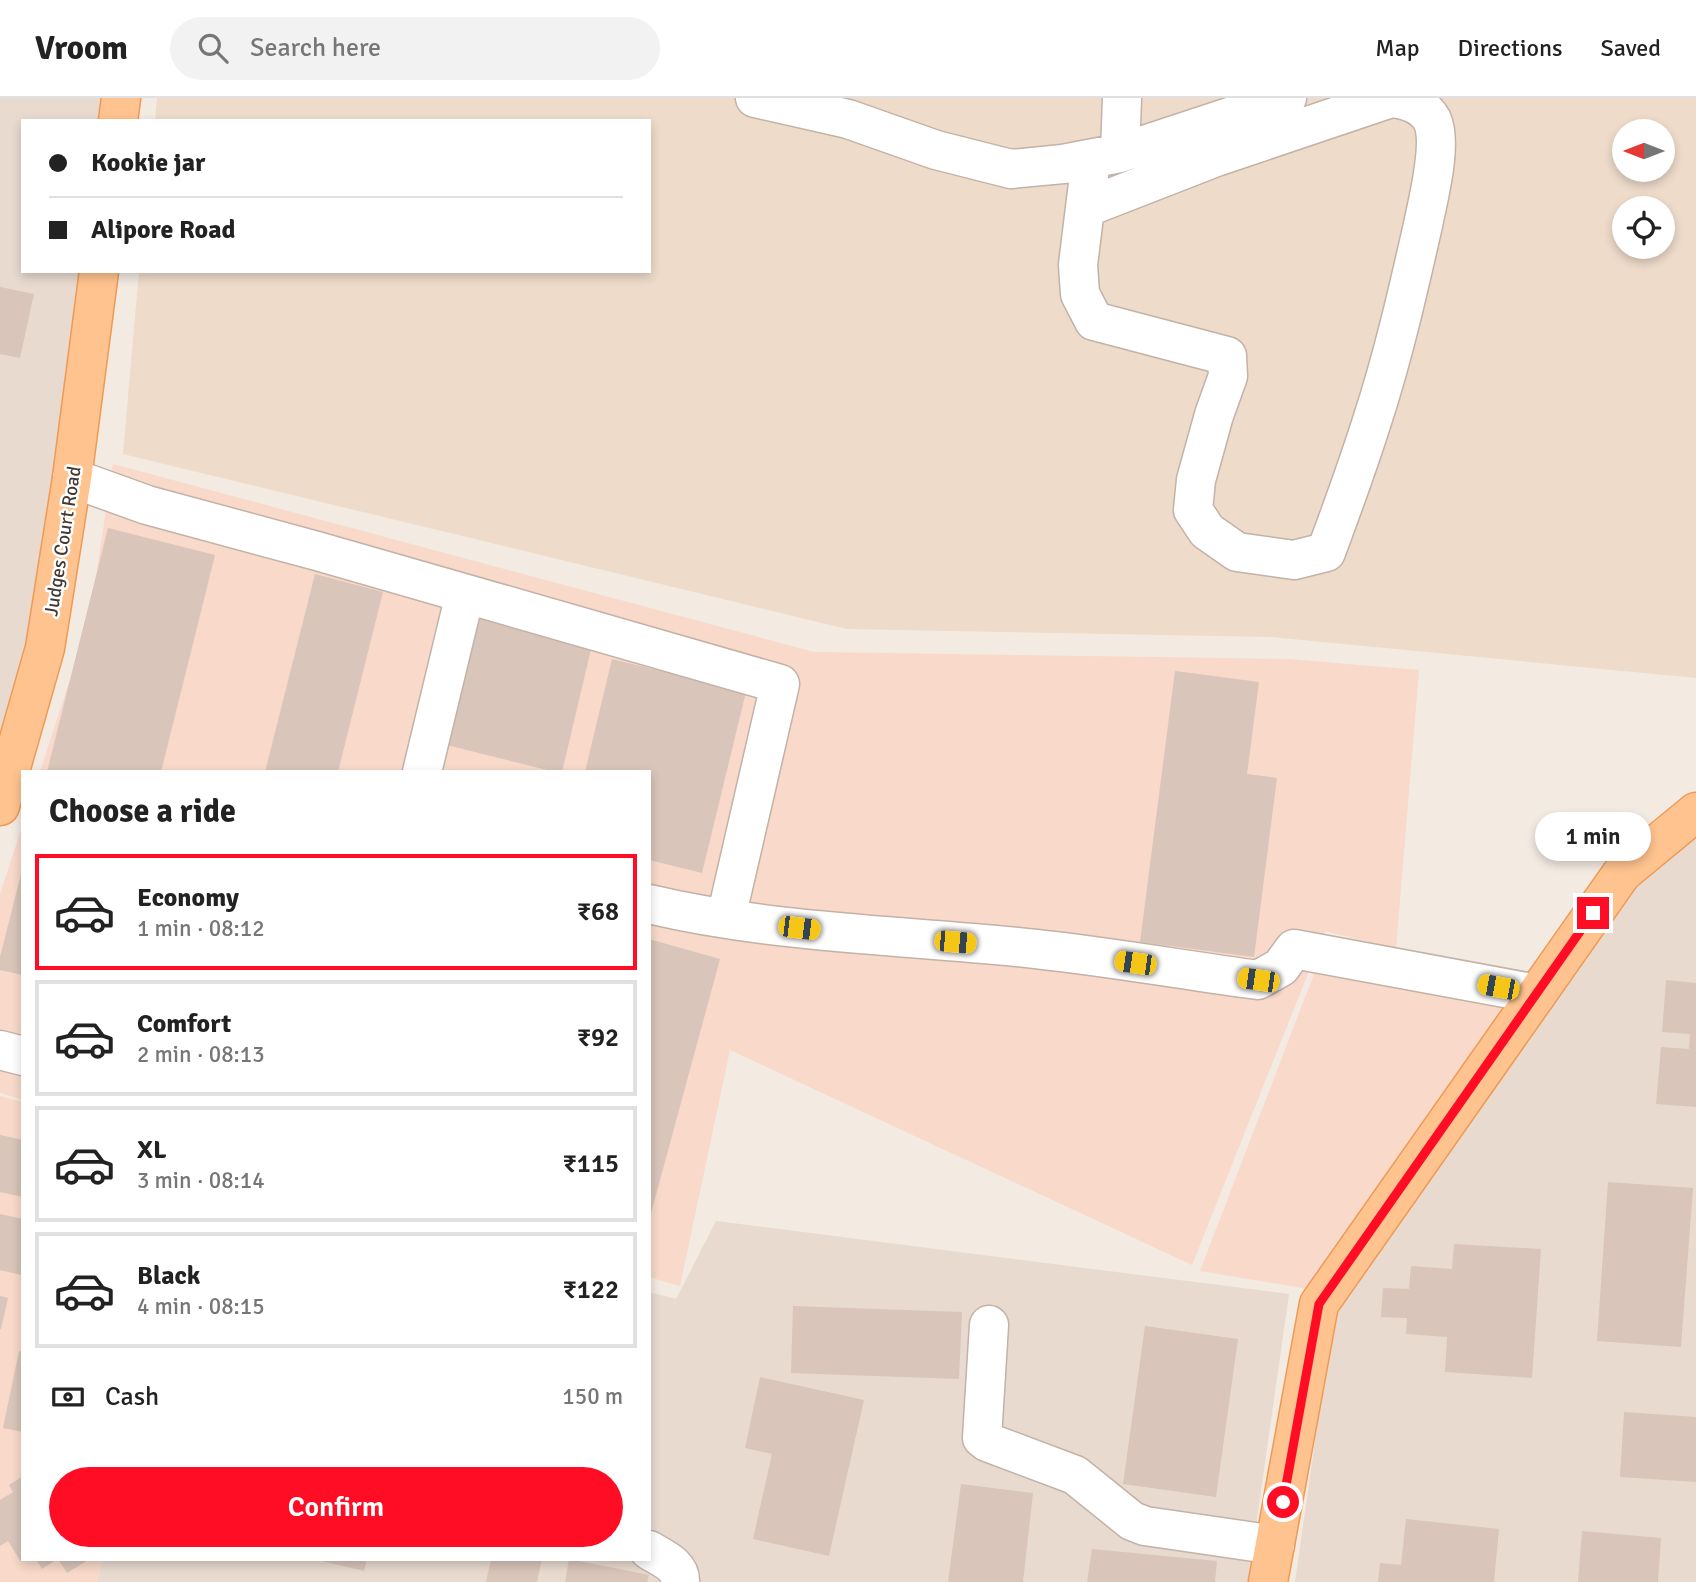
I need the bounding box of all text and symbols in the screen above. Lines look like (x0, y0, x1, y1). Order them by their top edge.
search box (170, 17, 660, 80)
text: Vroom (35, 28, 128, 69)
icon: search (194, 29, 232, 67)
text: Search here (250, 32, 381, 64)
text: Map (1375, 33, 1420, 63)
text: Directions (1458, 33, 1563, 63)
text: Saved (1601, 33, 1661, 63)
north arrow (1612, 119, 1675, 182)
map controls (1612, 119, 1675, 259)
text: Kookie jar (91, 147, 205, 179)
button: locate (1612, 196, 1675, 259)
text: Alipore Road (91, 214, 235, 246)
street label: Judges Court Road (39, 464, 87, 618)
text: Choose a ride (49, 792, 236, 831)
callout: 1 min (1535, 812, 1651, 860)
text: 1 min (1565, 822, 1621, 851)
icon: car (53, 881, 116, 944)
text: Economy (137, 882, 239, 914)
text: ₹68 (577, 896, 619, 928)
route end (1577, 897, 1609, 929)
text: 1 min · 08:12 (137, 914, 265, 943)
car (777, 915, 822, 941)
car (934, 930, 977, 954)
car (1113, 950, 1158, 976)
car (1236, 967, 1281, 993)
car (1476, 973, 1521, 1001)
icon: car (53, 1007, 116, 1070)
text: Comfort (137, 1008, 231, 1040)
text: ₹92 (577, 1022, 619, 1054)
text: 2 min · 08:13 (137, 1040, 265, 1069)
icon: car (53, 1133, 116, 1196)
text: XL (137, 1134, 167, 1166)
text: ₹115 (563, 1148, 619, 1180)
text: 3 min · 08:14 (137, 1166, 265, 1195)
icon: car (53, 1259, 116, 1322)
text: Black (137, 1260, 200, 1292)
text: ₹122 (563, 1274, 619, 1306)
text: 4 min · 08:15 (137, 1292, 265, 1321)
icon: cash (49, 1378, 87, 1416)
text: Cash (105, 1381, 159, 1413)
text: 150 m (562, 1382, 623, 1411)
button: Confirm (49, 1467, 623, 1547)
route start (1267, 1486, 1299, 1518)

